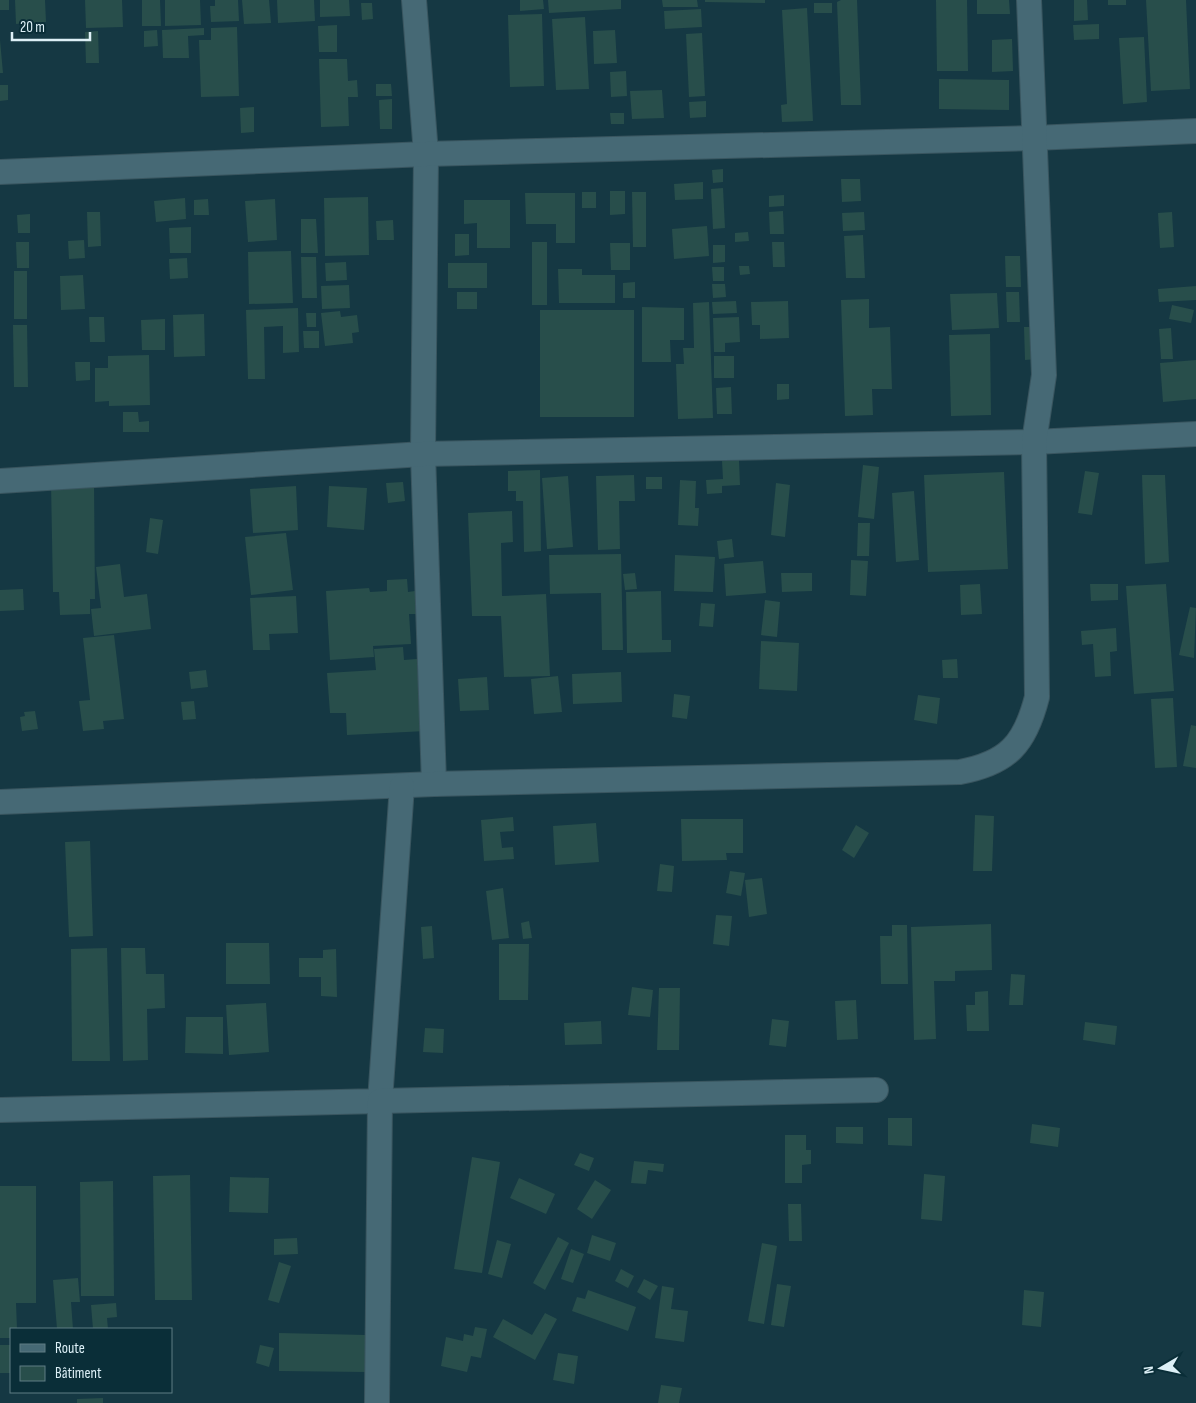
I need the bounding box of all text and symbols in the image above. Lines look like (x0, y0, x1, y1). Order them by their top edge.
scale bar (12, 10, 90, 42)
text: 20 m (20, 18, 45, 37)
legend (10, 1328, 172, 1393)
text: Route (55, 1339, 85, 1358)
north arrow (1136, 1343, 1186, 1393)
text: Bâtiment (55, 1364, 102, 1383)
text: N (1140, 1365, 1158, 1375)

